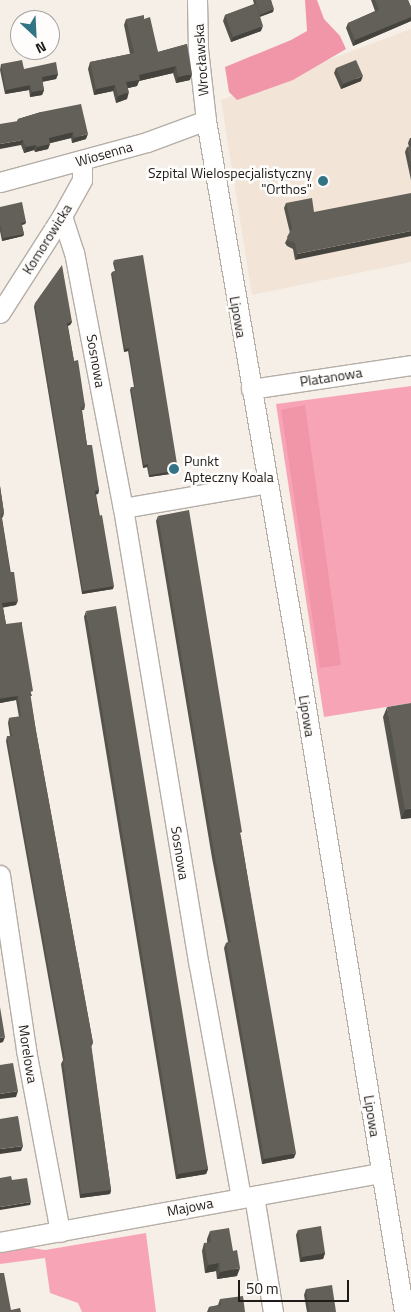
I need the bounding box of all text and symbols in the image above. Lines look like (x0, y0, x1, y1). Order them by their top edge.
north arrow (10, 10, 60, 60)
street label: Wrocławska (190, 23, 212, 97)
text: N (32, 37, 50, 60)
street label: Wiosenna (74, 138, 134, 170)
place label: Szpital Wielospecjalistyczny "Orthos" (148, 165, 312, 198)
marker: Szpital Wielospecjalistyczny "Orthos" (316, 174, 330, 188)
street label: Komorowicka (19, 201, 75, 277)
street label: Lipowa (226, 295, 250, 339)
street label: Sosnowa (83, 333, 109, 389)
street label: Platanowa (299, 364, 363, 390)
place label: Punkt Apteczny Koala (184, 453, 274, 486)
marker: Punkt Apteczny Koala (168, 463, 180, 475)
street label: Lipowa (295, 694, 319, 738)
street label: Sosnowa (167, 825, 193, 881)
street label: Morelowa (15, 1024, 41, 1084)
street label: Lipowa (360, 1094, 384, 1138)
street label: Majowa (165, 1194, 215, 1220)
scale bar (241, 1270, 352, 1302)
text: 50 m (246, 1277, 279, 1300)

